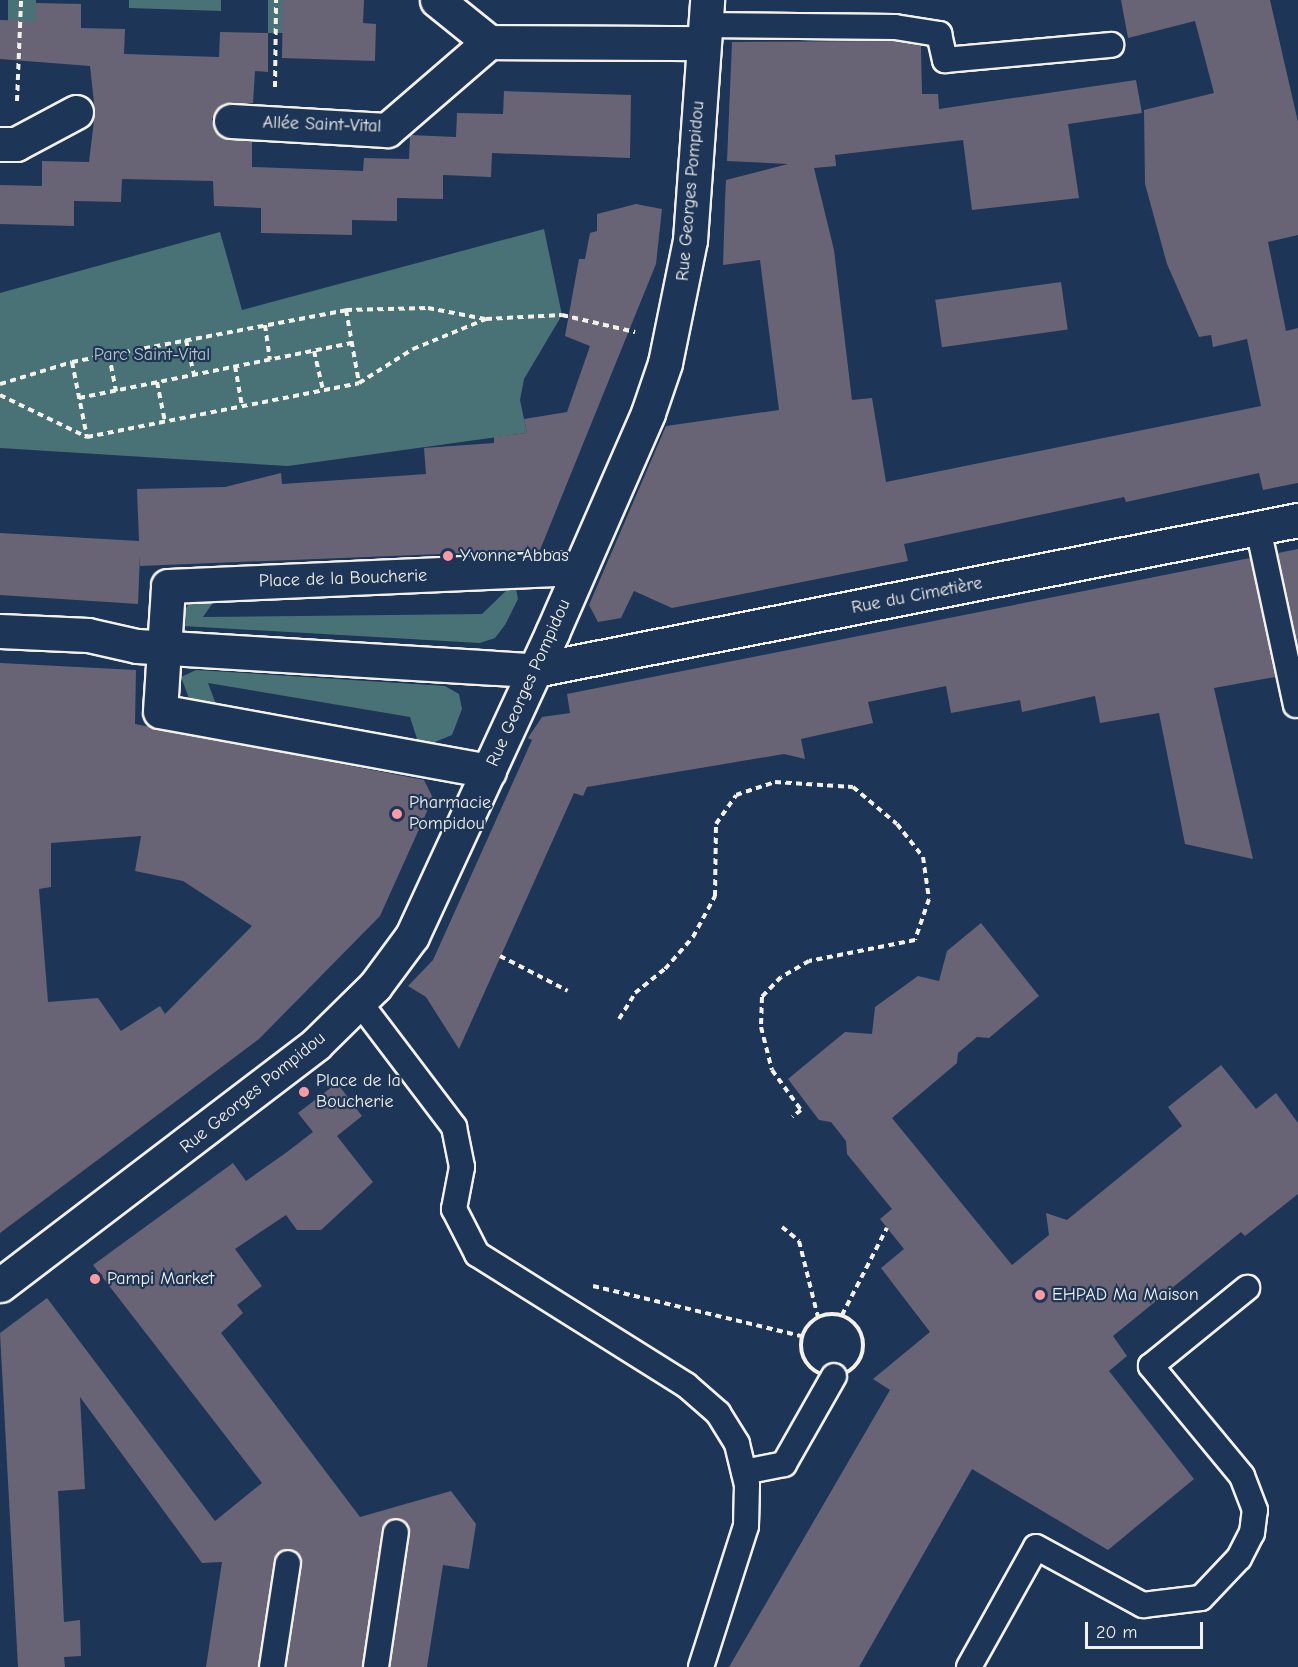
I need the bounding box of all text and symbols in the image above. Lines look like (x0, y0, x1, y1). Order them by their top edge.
street label: Rue Georges Pompidou (672, 100, 710, 282)
street label: Allée Saint-Vital (262, 112, 382, 138)
park label: Parc Saint-Vital (94, 344, 210, 366)
place label: Yvonne Abbas (460, 545, 569, 567)
marker: Yvonne Abbas (441, 549, 455, 563)
street label: Place de la Boucherie (259, 565, 427, 593)
street label: Rue du Cimetière (850, 573, 984, 619)
street label: Rue Georges Pompidou (482, 596, 576, 770)
place label: Pharmacie Pompidou (409, 793, 491, 836)
marker: Pharmacie Pompidou (390, 807, 404, 821)
street label: Rue Georges Pompidou (176, 1028, 330, 1158)
place label: Place de la Boucherie (316, 1071, 401, 1114)
marker: Place de la Boucherie (297, 1085, 311, 1099)
place label: Pampi Market (107, 1268, 214, 1290)
marker: Pampi Market (88, 1272, 102, 1286)
place label: EHPAD Ma Maison (1052, 1284, 1199, 1306)
marker: EHPAD Ma Maison (1033, 1288, 1047, 1302)
scale bar (1088, 1610, 1206, 1648)
text: 20 m (1096, 1622, 1137, 1643)

